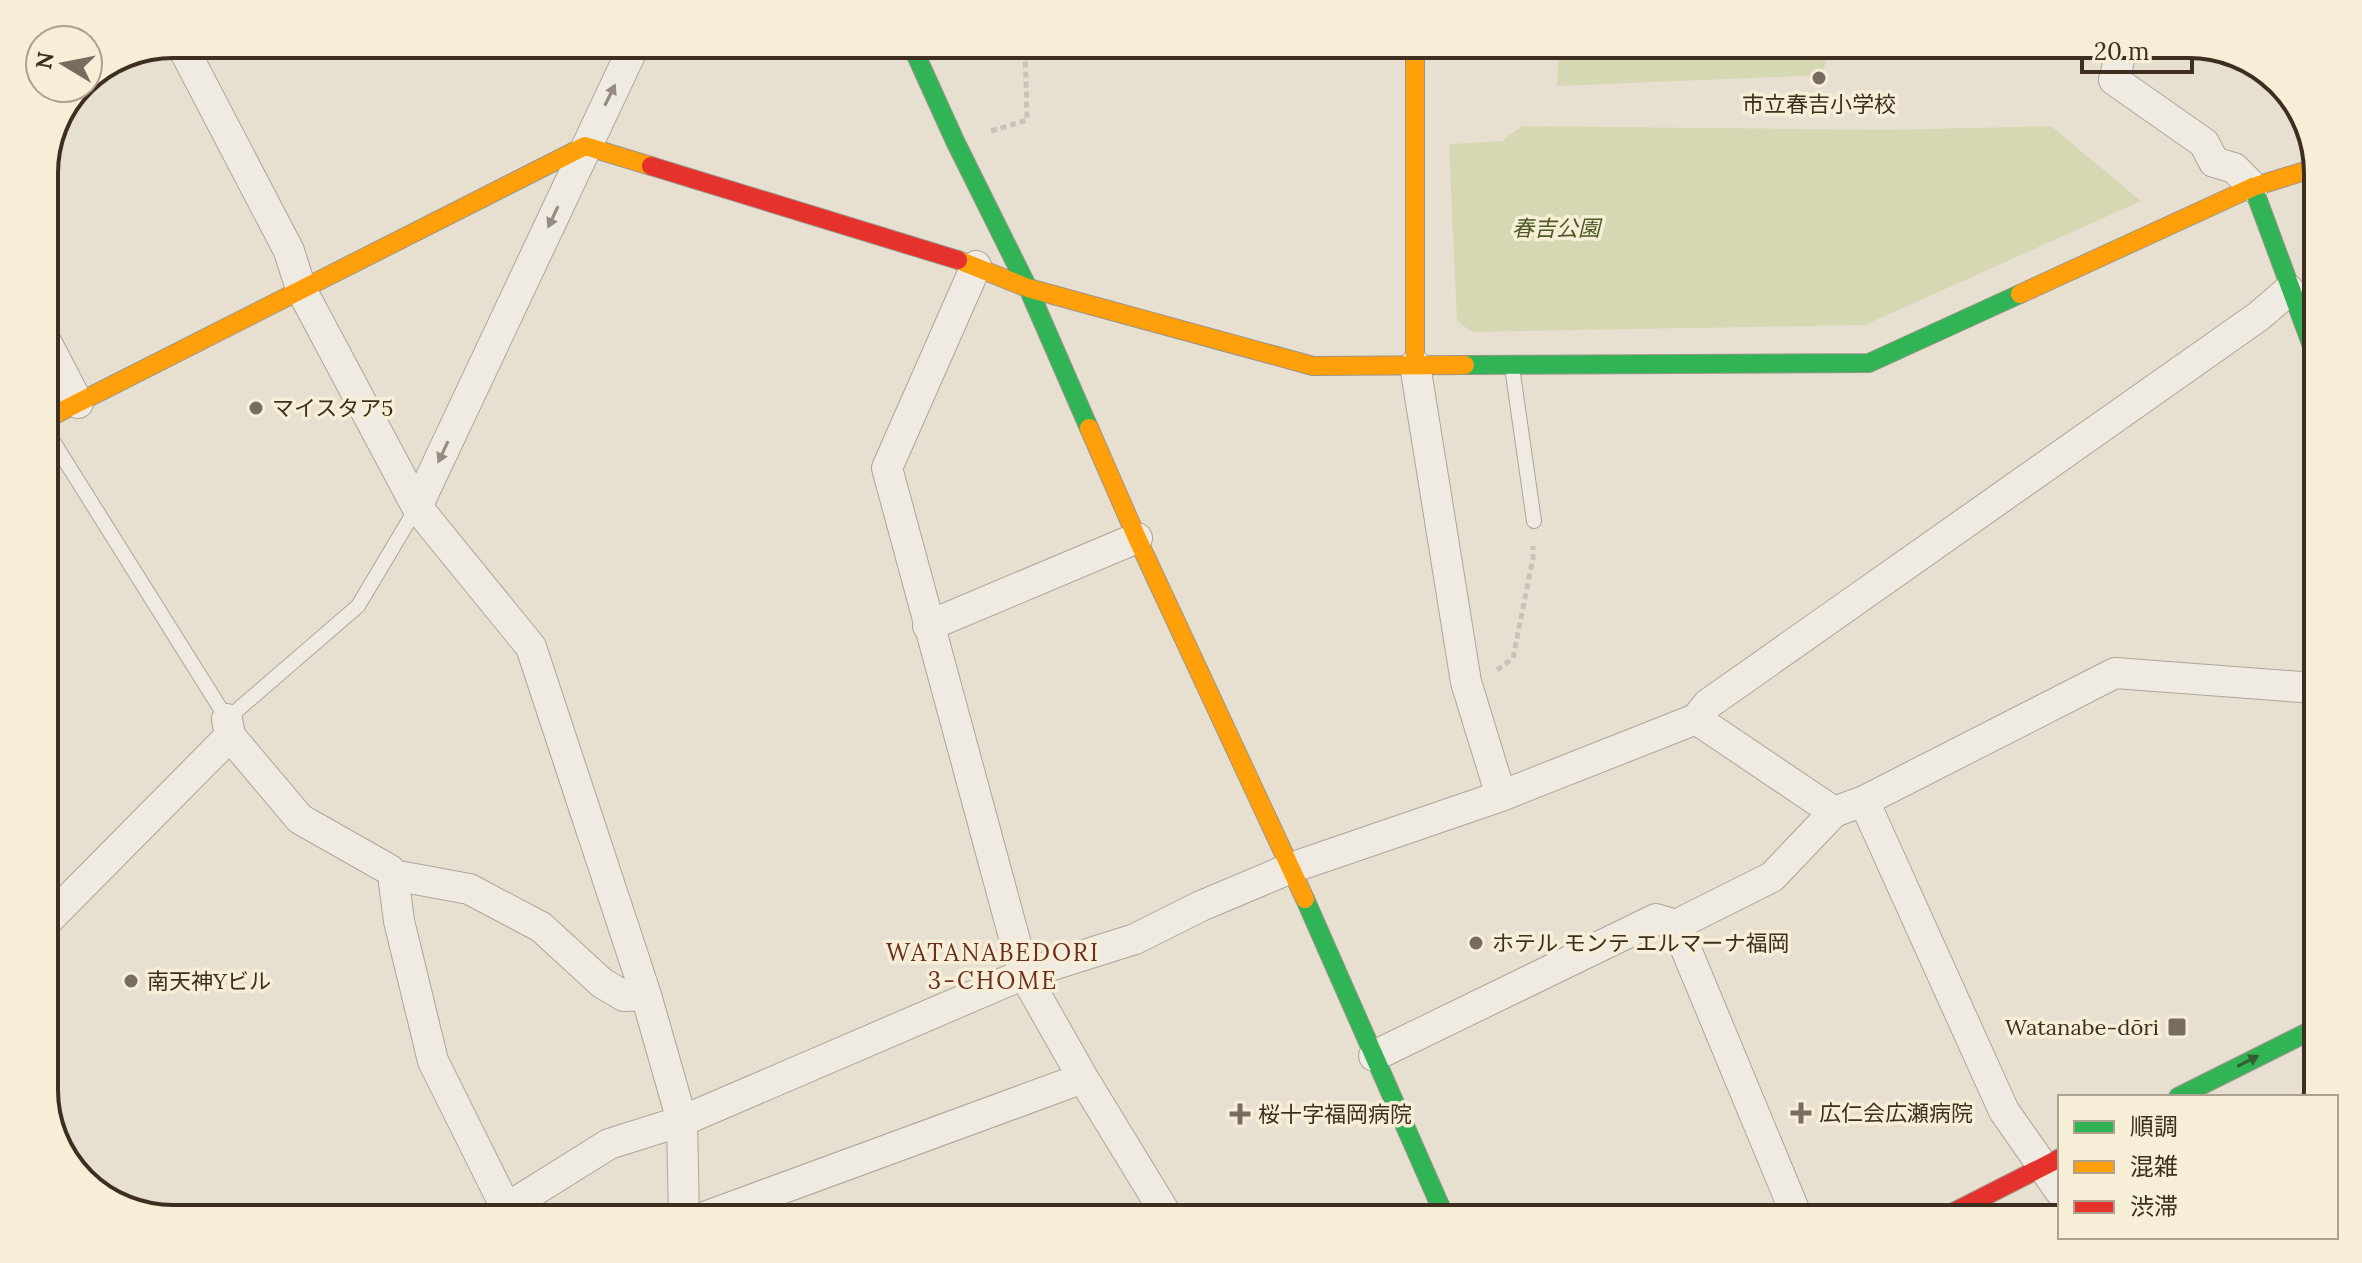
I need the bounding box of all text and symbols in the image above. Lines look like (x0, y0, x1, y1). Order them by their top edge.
north arrow (24, 24, 104, 104)
scale bar (2082, 24, 2192, 74)
text: 20 m (2094, 36, 2150, 67)
text: N (29, 50, 60, 71)
marker: 市立春吉小学校 (1810, 69, 1828, 87)
one-way arrow (603, 83, 617, 107)
place label: 市立春吉小学校 (1742, 90, 1896, 118)
one-way arrow (546, 205, 560, 228)
park label: 春吉公園 (1512, 214, 1603, 242)
place label: マイスタア5 (272, 394, 393, 422)
marker: マイスタア5 (247, 399, 265, 417)
one-way arrow (436, 441, 450, 464)
place label: ホテル モンテ エルマーナ福岡 (1492, 929, 1790, 957)
marker: ホテル モンテ エルマーナ福岡 (1467, 934, 1485, 952)
district label: WATANABEDORI 3-CHOME (886, 937, 1100, 996)
place label: 南天神Yビル (147, 967, 271, 995)
marker: 南天神Yビル (122, 972, 140, 990)
place label: Watanabe-dōri (2005, 1013, 2159, 1041)
marker: Watanabe-dōri (2166, 1016, 2188, 1038)
one-way arrow (2236, 1055, 2259, 1068)
legend (2058, 1095, 2338, 1239)
place label: 広仁会広瀬病院 (1819, 1099, 1973, 1127)
place label: 桜十字福岡病院 (1258, 1100, 1412, 1128)
marker: 広仁会広瀬病院 (1790, 1102, 1812, 1124)
marker: 桜十字福岡病院 (1229, 1103, 1251, 1125)
text: 順調 (2130, 1111, 2178, 1142)
text: 混雑 (2130, 1151, 2178, 1182)
text: 渋滞 (2130, 1191, 2178, 1222)

